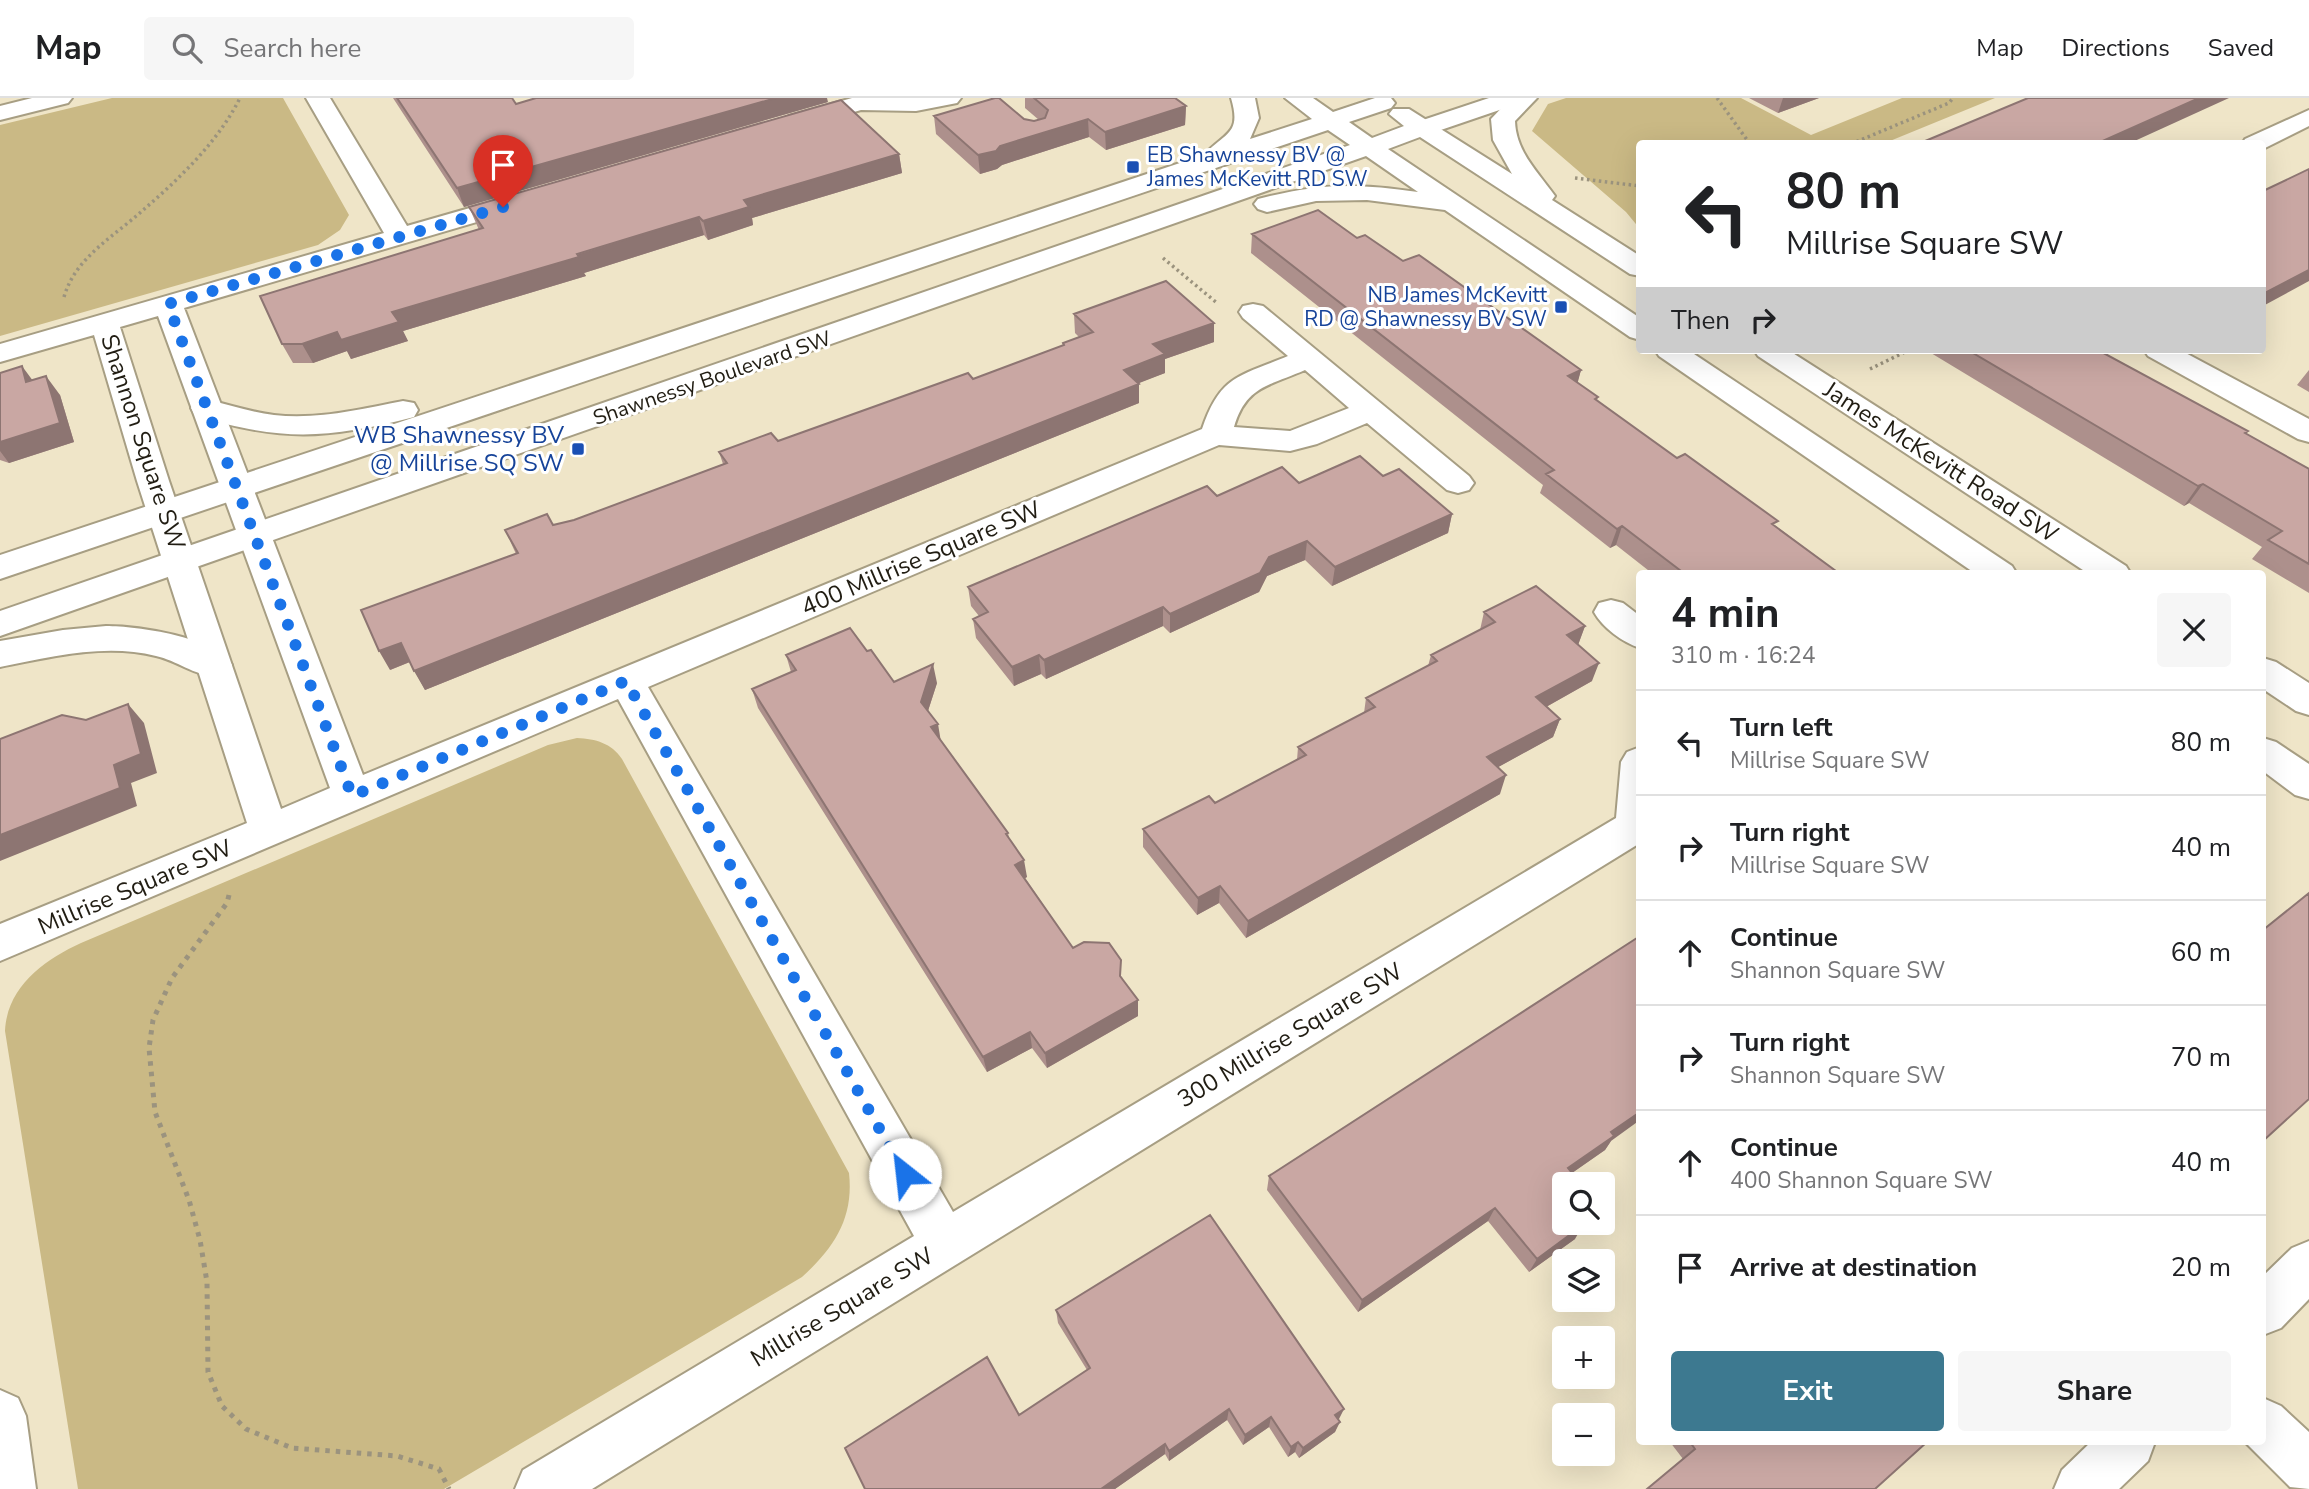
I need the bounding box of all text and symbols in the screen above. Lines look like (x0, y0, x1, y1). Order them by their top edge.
search box (144, 17, 634, 80)
text: Map (35, 26, 102, 71)
icon: search (168, 29, 206, 67)
text: Search here (224, 31, 361, 66)
text: Map (1976, 32, 2023, 64)
text: Directions (2061, 32, 2170, 64)
text: Saved (2208, 32, 2274, 64)
pin (473, 135, 533, 207)
place label: EB Shawnessy BV @ James McKevitt RD SW (1146, 141, 1368, 193)
icon: arrive (484, 146, 522, 184)
text: 80 m (1786, 158, 1901, 225)
marker: EB Shawnessy BV @ James McKevitt RD SW (1125, 159, 1141, 175)
icon: left (1671, 168, 1762, 259)
text: Millrise Square SW (1786, 222, 2064, 265)
place label: NB James McKevitt RD @ Shawnessy BV SW (1304, 281, 1548, 333)
marker: NB James McKevitt RD @ Shawnessy BV SW (1553, 299, 1569, 315)
icon: right (1744, 301, 1782, 339)
text: Then (1671, 303, 1730, 338)
street label: Shawnessy Boulevard SW (589, 324, 835, 432)
street label: Shannon Square SW (93, 330, 193, 554)
street label: James McKevitt Road SW (1817, 373, 2065, 550)
place label: WB Shawnessy BV @ Millrise SQ SW (354, 419, 564, 479)
marker: WB Shawnessy BV @ Millrise SQ SW (570, 441, 586, 457)
street label: 400 Millrise Square SW (796, 493, 1046, 623)
text: 4 min (1671, 585, 1780, 642)
button: close (2157, 593, 2231, 667)
text: 310 m · 16:24 (1671, 640, 1816, 671)
text: Turn left (1730, 710, 1833, 745)
icon: left (1671, 724, 1709, 762)
text: 80 m (2171, 725, 2231, 760)
text: Millrise Square SW (1730, 745, 1929, 776)
text: Turn right (1730, 815, 1849, 850)
icon: right (1671, 829, 1709, 867)
text: 40 m (2171, 830, 2231, 865)
street label: Millrise Square SW (33, 832, 237, 942)
text: Millrise Square SW (1730, 850, 1929, 881)
text: Continue (1730, 920, 1838, 955)
icon: ahead (1671, 934, 1709, 972)
text: 60 m (2171, 935, 2231, 970)
street label: 300 Millrise Square SW (1171, 955, 1409, 1115)
text: Shannon Square SW (1730, 955, 1945, 986)
text: Turn right (1730, 1025, 1849, 1060)
icon: right (1671, 1039, 1709, 1077)
text: 70 m (2171, 1040, 2231, 1075)
text: Shannon Square SW (1730, 1060, 1945, 1091)
text: Continue (1730, 1130, 1838, 1165)
position arrow (868, 1137, 942, 1211)
icon: ahead (1671, 1144, 1709, 1182)
text: 40 m (2171, 1145, 2231, 1180)
text: 400 Shannon Square SW (1730, 1165, 1993, 1196)
map controls (1552, 1172, 1615, 1466)
button: search (1552, 1172, 1615, 1235)
street label: Millrise Square SW (745, 1240, 939, 1374)
button: layers (1552, 1249, 1615, 1312)
icon: arrive (1671, 1249, 1709, 1287)
text: Arrive at destination (1730, 1250, 1977, 1285)
text: 20 m (2171, 1250, 2231, 1285)
button: + (1552, 1326, 1615, 1389)
button: Exit (1671, 1351, 1944, 1431)
button: Share (1958, 1351, 2231, 1431)
button: − (1552, 1403, 1615, 1466)

